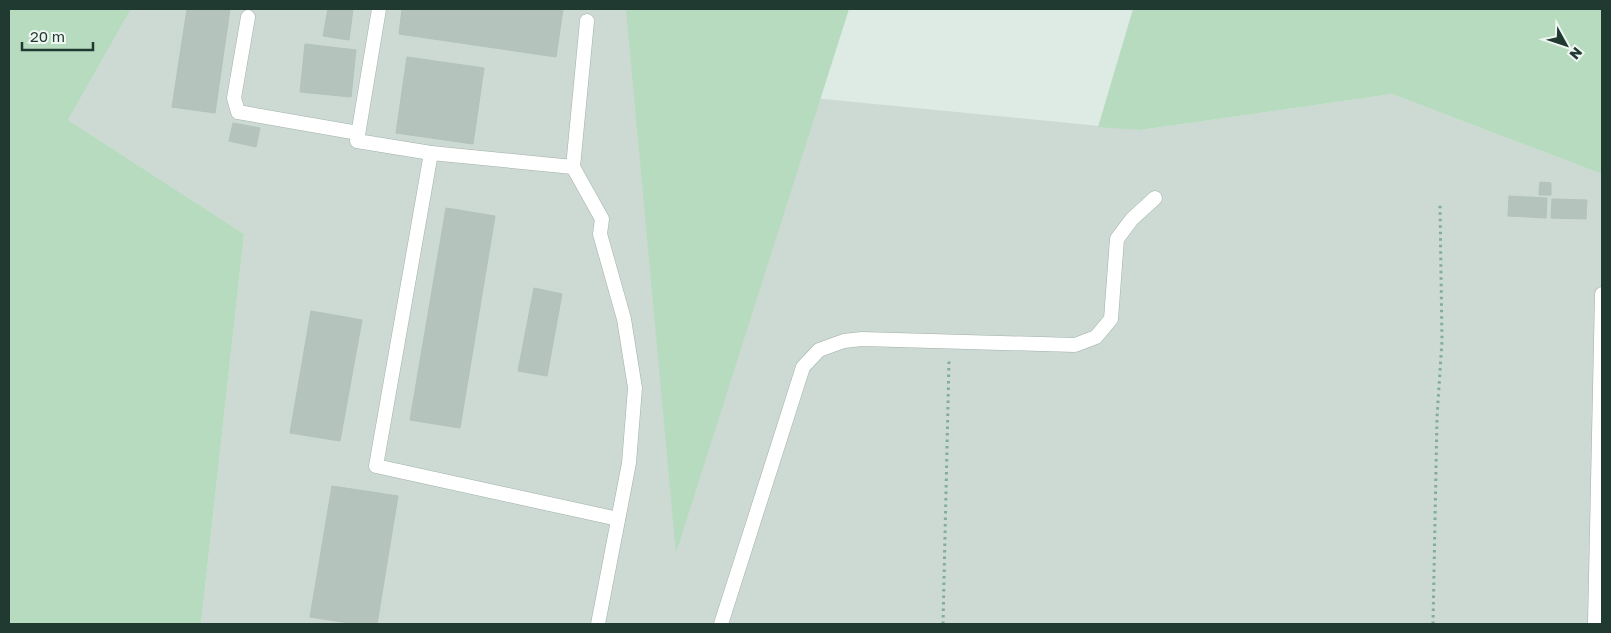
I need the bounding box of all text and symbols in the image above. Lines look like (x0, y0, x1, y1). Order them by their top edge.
scale bar (22, 20, 94, 52)
north arrow (1541, 20, 1591, 70)
text: 20 m (30, 27, 65, 45)
text: N (1566, 44, 1586, 63)

